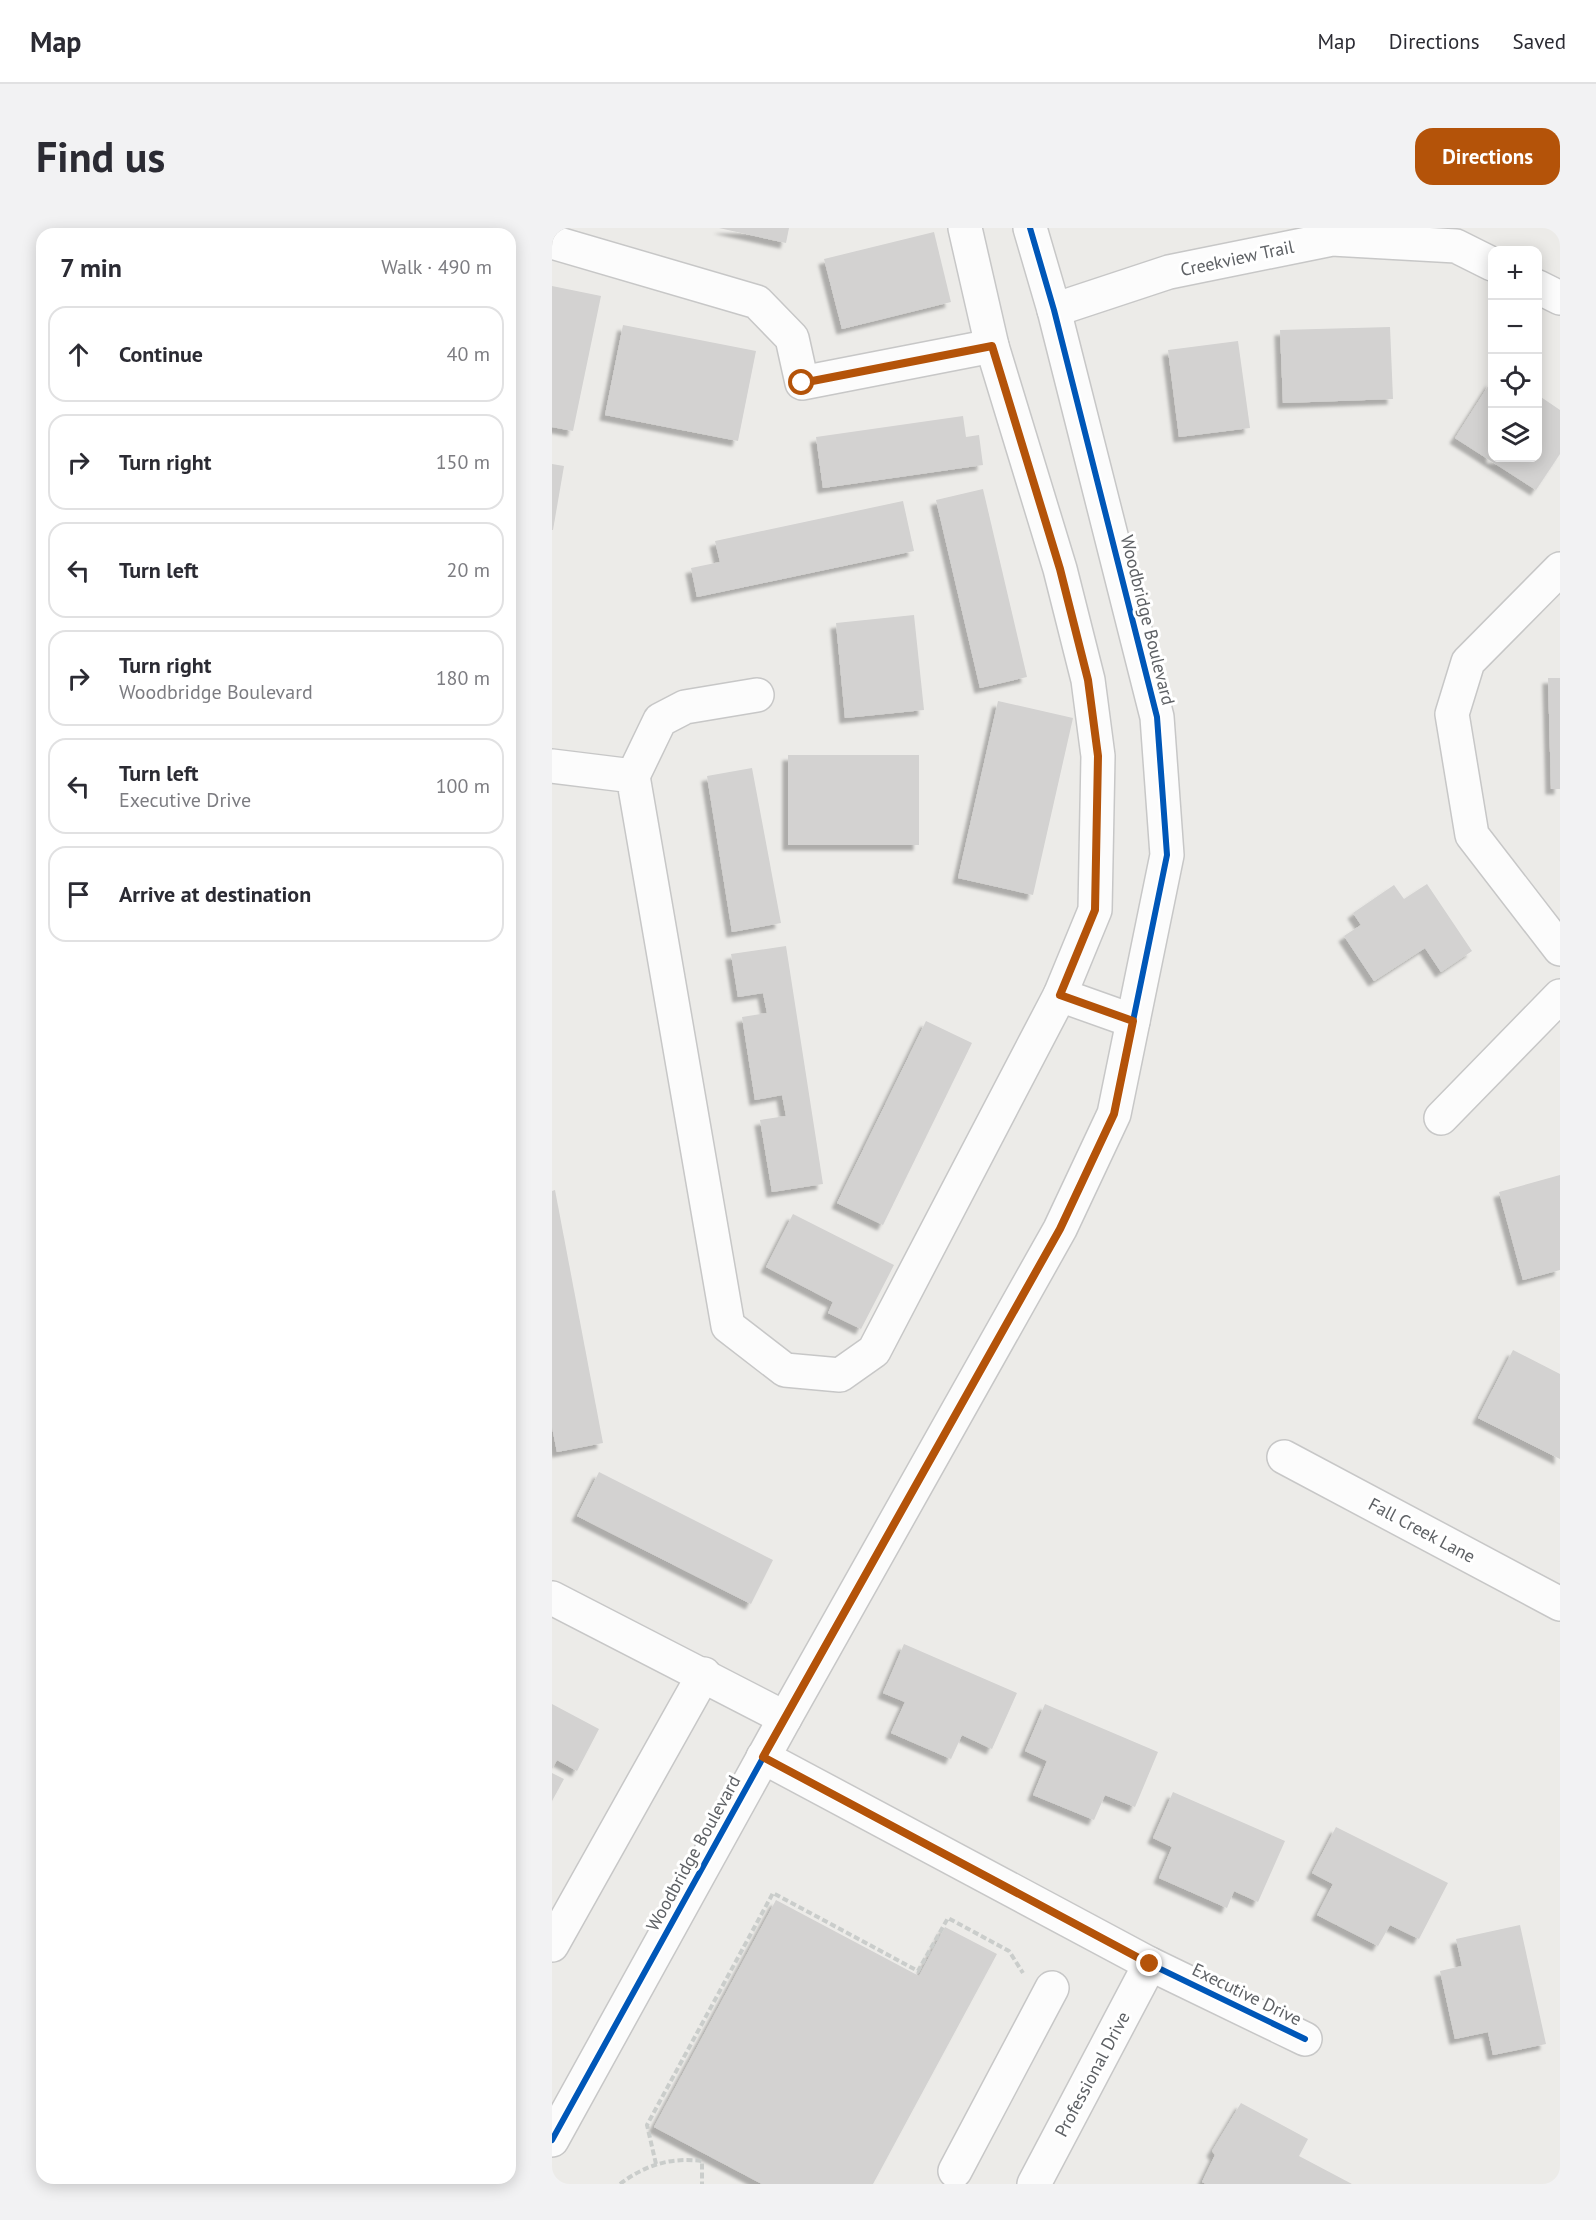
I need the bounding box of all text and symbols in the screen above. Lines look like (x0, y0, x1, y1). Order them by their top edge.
text: Map (30, 23, 81, 60)
text: Map (1317, 28, 1356, 55)
text: Directions (1389, 28, 1480, 55)
text: Saved (1513, 28, 1566, 55)
button: Directions (1415, 128, 1560, 185)
text: Find us (36, 129, 165, 184)
street label: Creekview Trail (1178, 235, 1297, 281)
map controls (1488, 246, 1542, 462)
button: + (1488, 246, 1542, 300)
text: 7 min (60, 251, 122, 284)
text: Walk · 490 m (381, 254, 492, 280)
button: − (1488, 300, 1542, 354)
icon: ahead (62, 338, 95, 371)
text: Continue (119, 340, 203, 368)
text: 40 m (447, 341, 490, 367)
button: locate (1488, 354, 1542, 408)
route start (788, 369, 814, 395)
button: layers (1488, 408, 1542, 462)
icon: right (62, 446, 95, 479)
text: Turn right (119, 448, 211, 476)
text: 150 m (436, 449, 490, 475)
street label: Woodbridge Boulevard (1116, 533, 1180, 707)
icon: left (62, 554, 95, 587)
text: Turn left (119, 556, 199, 584)
text: 20 m (447, 557, 490, 583)
text: Turn right (119, 651, 211, 679)
icon: right (62, 662, 95, 695)
text: 180 m (436, 665, 490, 691)
text: Woodbridge Boulevard (119, 679, 313, 705)
text: Turn left (119, 759, 199, 787)
icon: left (62, 770, 95, 803)
text: 100 m (436, 773, 490, 799)
text: Executive Drive (119, 787, 251, 813)
icon: arrive (62, 878, 95, 911)
text: Arrive at destination (119, 880, 311, 908)
street label: Fall Creek Lane (1365, 1492, 1479, 1568)
street label: Woodbridge Boulevard (641, 1771, 745, 1935)
route end (1136, 1950, 1162, 1976)
street label: Executive Drive (1189, 1958, 1305, 2030)
street label: Professional Drive (1049, 2007, 1135, 2141)

